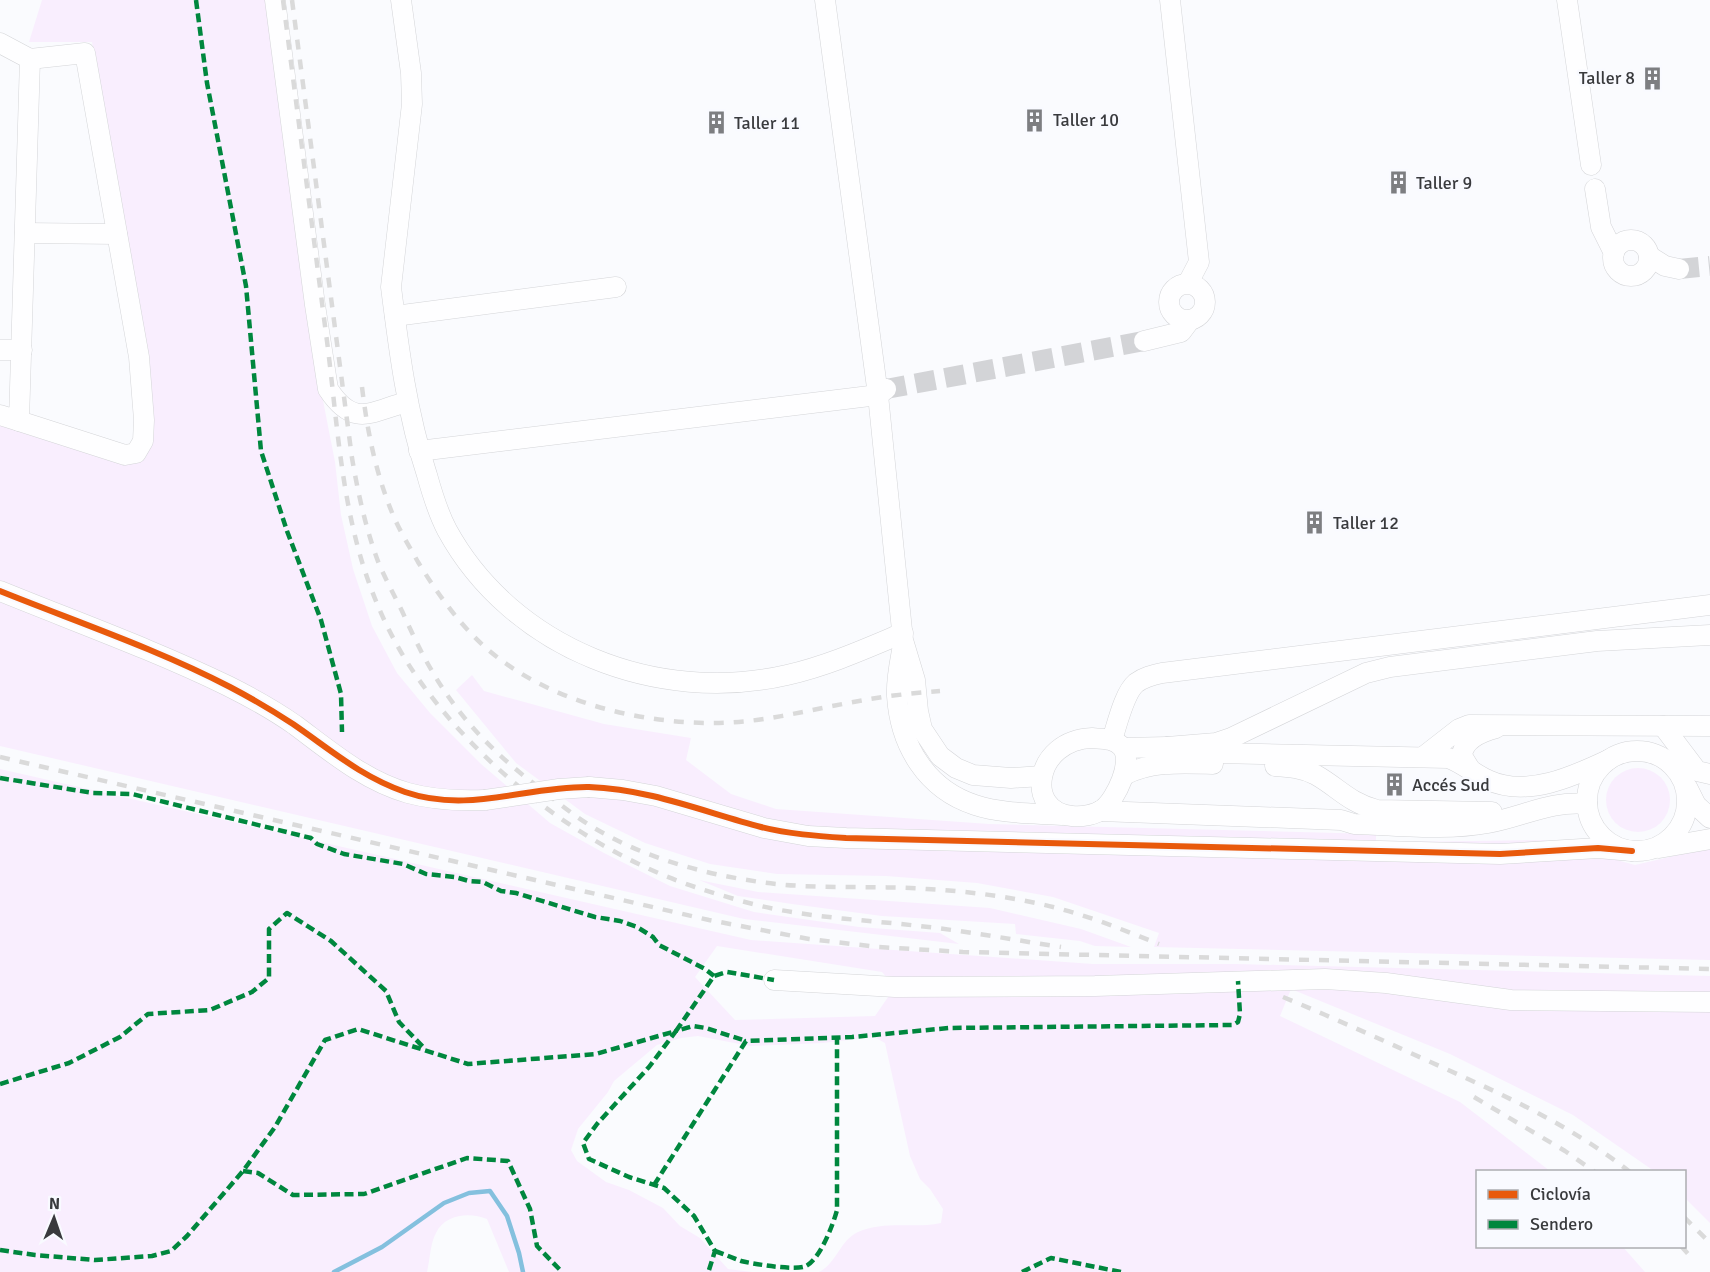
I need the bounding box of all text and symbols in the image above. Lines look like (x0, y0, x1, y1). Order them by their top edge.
building icon: Taller 8 (1640, 65, 1666, 91)
place label: Taller 8 (1579, 67, 1635, 89)
building icon: Taller 10 (1022, 107, 1048, 133)
place label: Taller 10 (1053, 109, 1119, 131)
building icon: Taller 11 (703, 110, 729, 136)
place label: Taller 11 (734, 112, 800, 134)
building icon: Taller 9 (1385, 170, 1411, 196)
place label: Taller 9 (1416, 172, 1472, 194)
building icon: Taller 12 (1302, 510, 1328, 536)
place label: Taller 12 (1333, 512, 1399, 534)
building icon: Accés Sud (1381, 772, 1407, 798)
place label: Accés Sud (1412, 774, 1490, 796)
legend (1476, 1170, 1686, 1248)
text: Ciclovía (1530, 1183, 1591, 1205)
north arrow (24, 1188, 84, 1248)
text: N (49, 1194, 60, 1214)
text: Sendero (1530, 1213, 1593, 1235)

